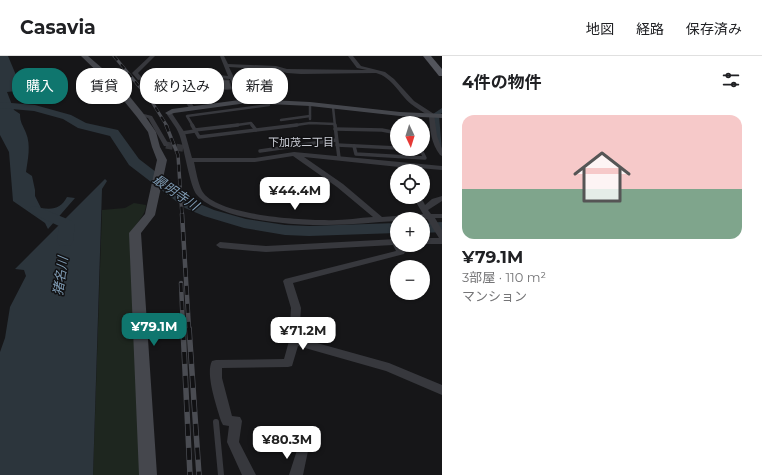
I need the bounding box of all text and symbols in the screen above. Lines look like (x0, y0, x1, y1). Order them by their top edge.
text: Casavia (20, 16, 96, 39)
text: 地図 (586, 20, 614, 38)
text: 経路 (636, 20, 664, 38)
text: 保存済み (686, 20, 742, 38)
chip: 購入 (12, 68, 68, 104)
chip: 賃貸 (76, 68, 132, 104)
chip: 絞り込み (140, 68, 224, 104)
chip: 新着 (232, 68, 288, 104)
icon: filters (720, 69, 742, 91)
text: 4件の物件 (462, 72, 542, 92)
north arrow (390, 116, 430, 156)
map controls (390, 116, 430, 300)
district label: 下加茂二丁目 (268, 135, 334, 149)
icon: home (566, 141, 638, 213)
button: locate (390, 164, 430, 204)
water label: 最明寺川 (150, 171, 204, 214)
pin: ¥44.4M (262, 177, 328, 211)
text: ¥44.4M (269, 182, 321, 198)
button: + (390, 212, 430, 252)
text: ¥79.1M (462, 247, 523, 267)
water label: 猪名川 (49, 254, 71, 296)
button: − (390, 260, 430, 300)
text: 3部屋 · 110 m² (462, 269, 546, 285)
text: マンション (462, 288, 527, 304)
pin: ¥79.1M (121, 313, 187, 347)
pin: ¥71.2M (270, 317, 336, 351)
text: ¥79.1M (131, 318, 177, 334)
text: ¥71.2M (280, 322, 326, 338)
pin: ¥80.3M (254, 426, 320, 460)
text: ¥80.3M (262, 431, 312, 447)

